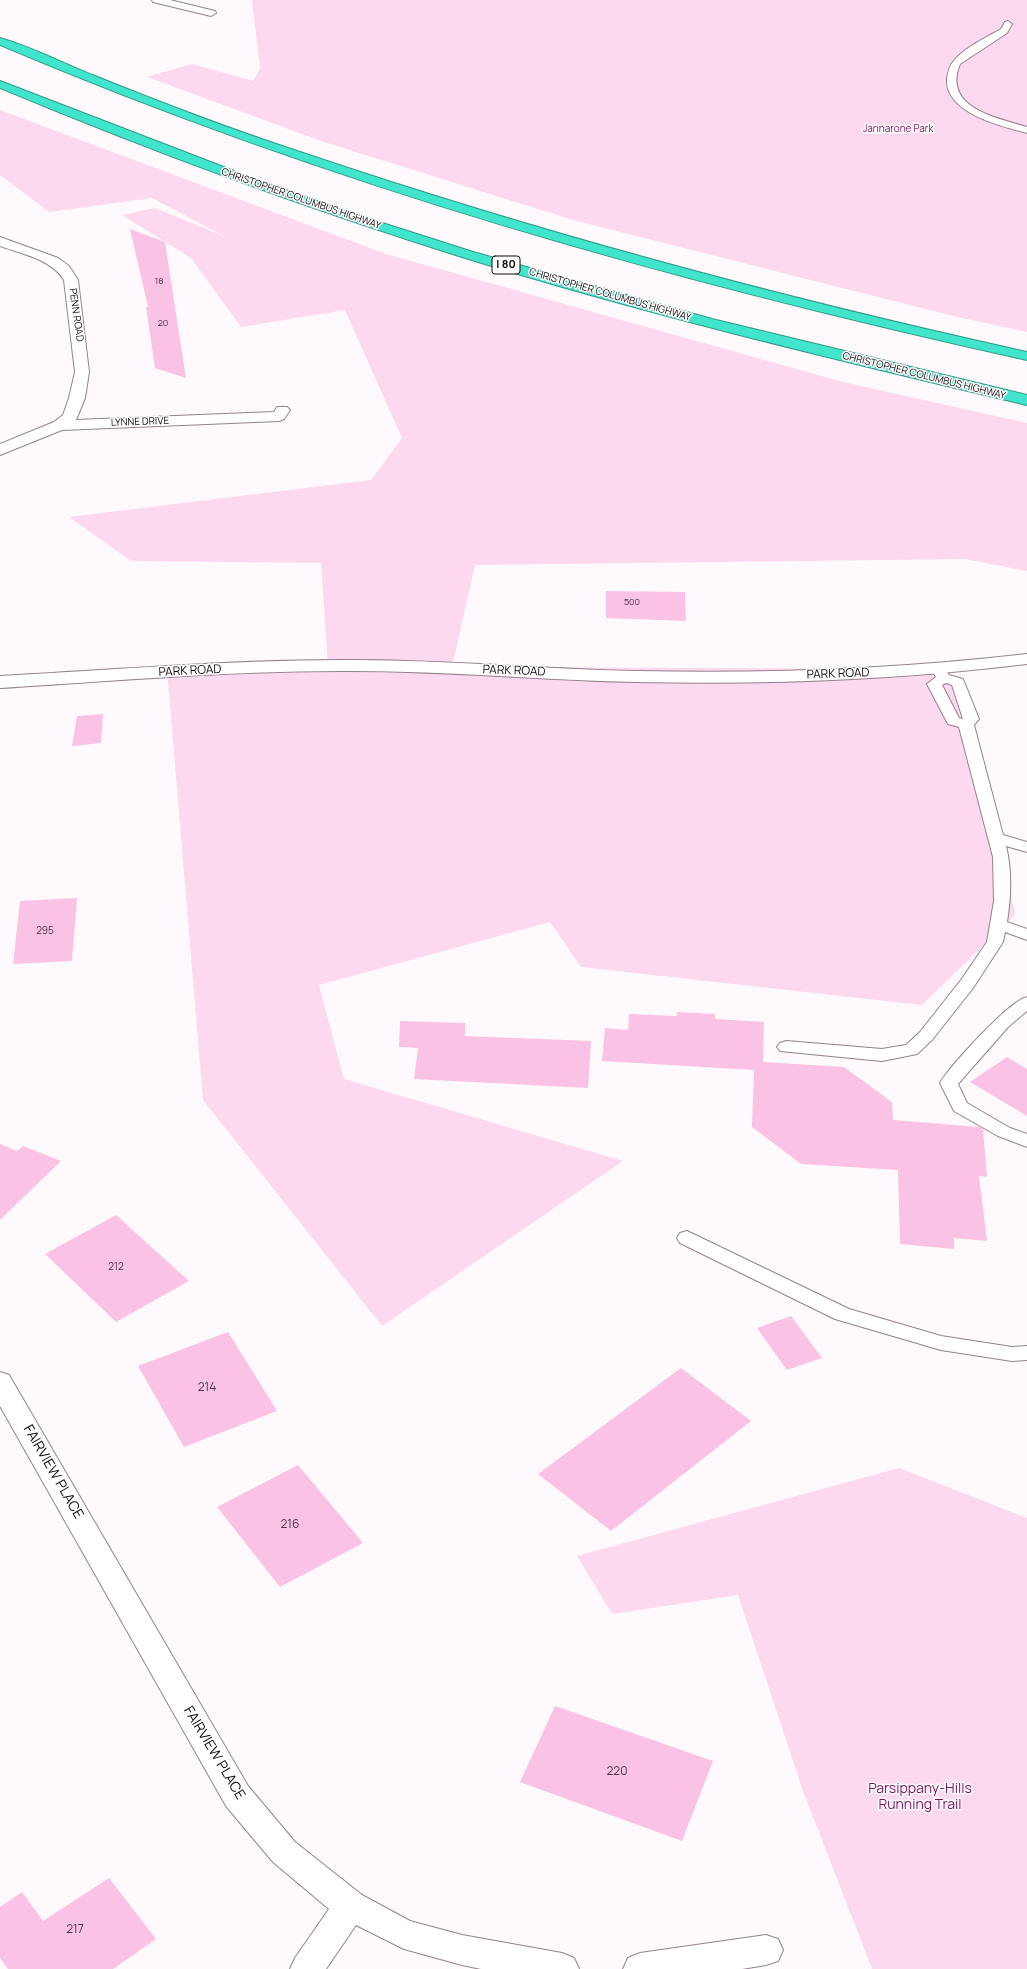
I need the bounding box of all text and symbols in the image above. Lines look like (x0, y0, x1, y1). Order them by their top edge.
park label: Jannarone Park (863, 123, 933, 135)
street label: CHRISTOPHER COLUMBUS HIGHWAY (220, 166, 382, 232)
road number: I 80 (492, 256, 520, 274)
street label: CHRISTOPHER COLUMBUS HIGHWAY (528, 266, 692, 324)
house number: 18 (155, 276, 163, 286)
street label: PENN ROAD (66, 288, 86, 342)
house number: 20 (158, 318, 168, 328)
street label: CHRISTOPHER COLUMBUS HIGHWAY (841, 350, 1007, 402)
street label: LYNNE DRIVE (111, 415, 169, 429)
house number: 500 (624, 597, 640, 607)
street label: PARK ROAD (158, 662, 222, 680)
street label: PARK ROAD (482, 663, 546, 679)
street label: PARK ROAD (806, 666, 870, 682)
house number: 295 (36, 925, 54, 937)
house number: 212 (108, 1261, 124, 1273)
house number: 214 (198, 1381, 216, 1395)
street label: FAIRVIEW PLACE (19, 1422, 87, 1522)
house number: 216 (281, 1518, 299, 1532)
street label: FAIRVIEW PLACE (180, 1703, 248, 1803)
house number: 220 (607, 1765, 627, 1779)
park label: Parsippany-Hills Running Trail (868, 1781, 972, 1814)
house number: 217 (66, 1923, 84, 1937)

